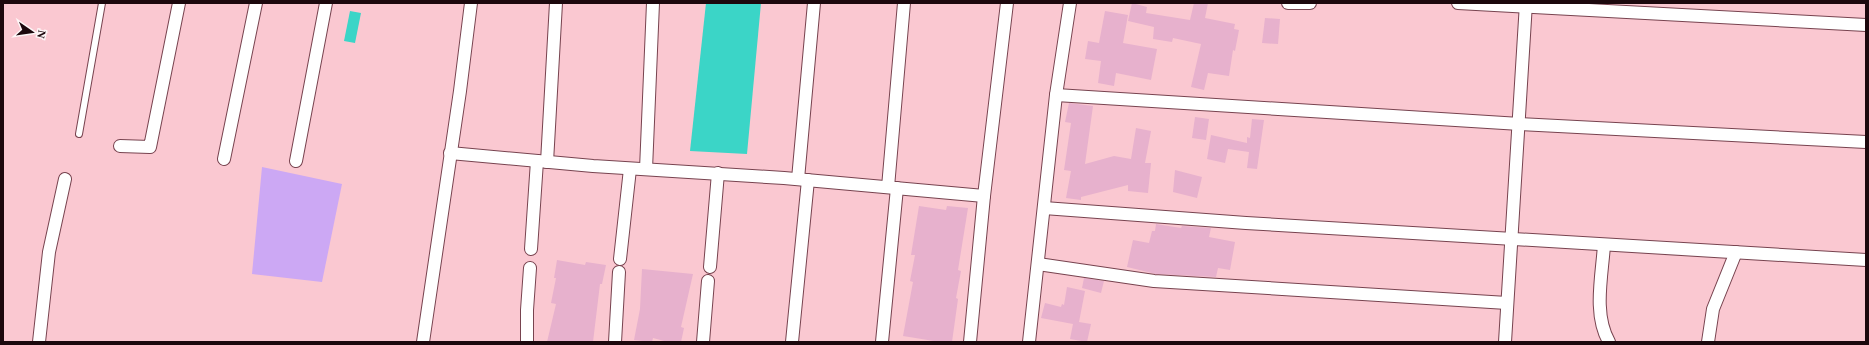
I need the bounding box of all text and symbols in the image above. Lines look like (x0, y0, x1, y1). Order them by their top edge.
north arrow (12, 12, 52, 52)
text: N (35, 29, 48, 40)

